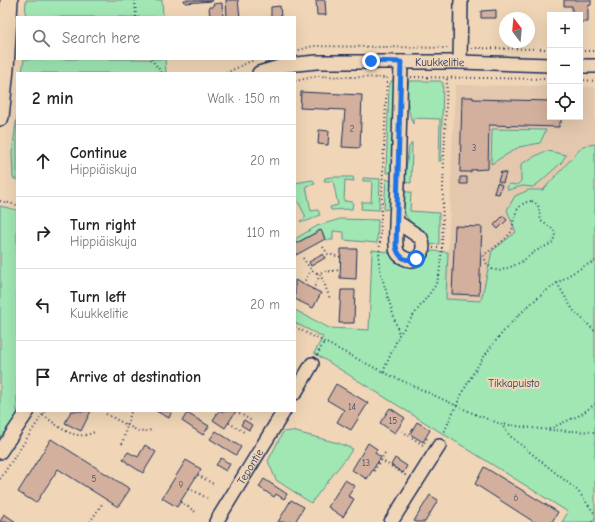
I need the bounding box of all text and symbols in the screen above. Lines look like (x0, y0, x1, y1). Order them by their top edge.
north arrow (499, 12, 535, 48)
map controls (547, 12, 583, 120)
button: + (547, 12, 583, 48)
search box (16, 16, 296, 60)
icon: search (30, 27, 52, 49)
text: Search here (62, 29, 140, 47)
button: − (547, 48, 583, 84)
route end (362, 52, 380, 70)
street label: Kuukkelitie (415, 55, 465, 69)
button: locate (547, 84, 583, 120)
text: 2 min (32, 89, 73, 108)
text: Walk · 150 m (208, 91, 280, 106)
house number: 2 (350, 124, 355, 134)
house number: 3 (472, 143, 476, 153)
text: Continue (70, 144, 127, 162)
icon: ahead (32, 150, 54, 172)
text: 20 m (250, 153, 280, 168)
text: Hippiäiskuja (70, 162, 137, 177)
text: Turn right (70, 216, 136, 234)
icon: right (32, 222, 54, 244)
text: 110 m (247, 225, 280, 240)
text: Hippiäiskuja (70, 234, 137, 249)
route start (407, 250, 425, 268)
text: Turn left (70, 288, 126, 306)
icon: left (32, 294, 54, 316)
text: 20 m (250, 297, 280, 312)
text: Kuukkelitie (70, 306, 128, 321)
icon: arrive (32, 366, 54, 388)
text: Arrive at destination (70, 368, 201, 386)
park label: Tikkapuisto (488, 377, 540, 390)
house number: 14 (348, 402, 356, 412)
house number: 15 (389, 416, 397, 426)
street label: Tepontie (234, 446, 266, 487)
house number: 13 (362, 458, 370, 468)
house number: 5 (92, 474, 97, 484)
house number: 9 (179, 480, 184, 490)
house number: 6 (514, 493, 519, 503)

